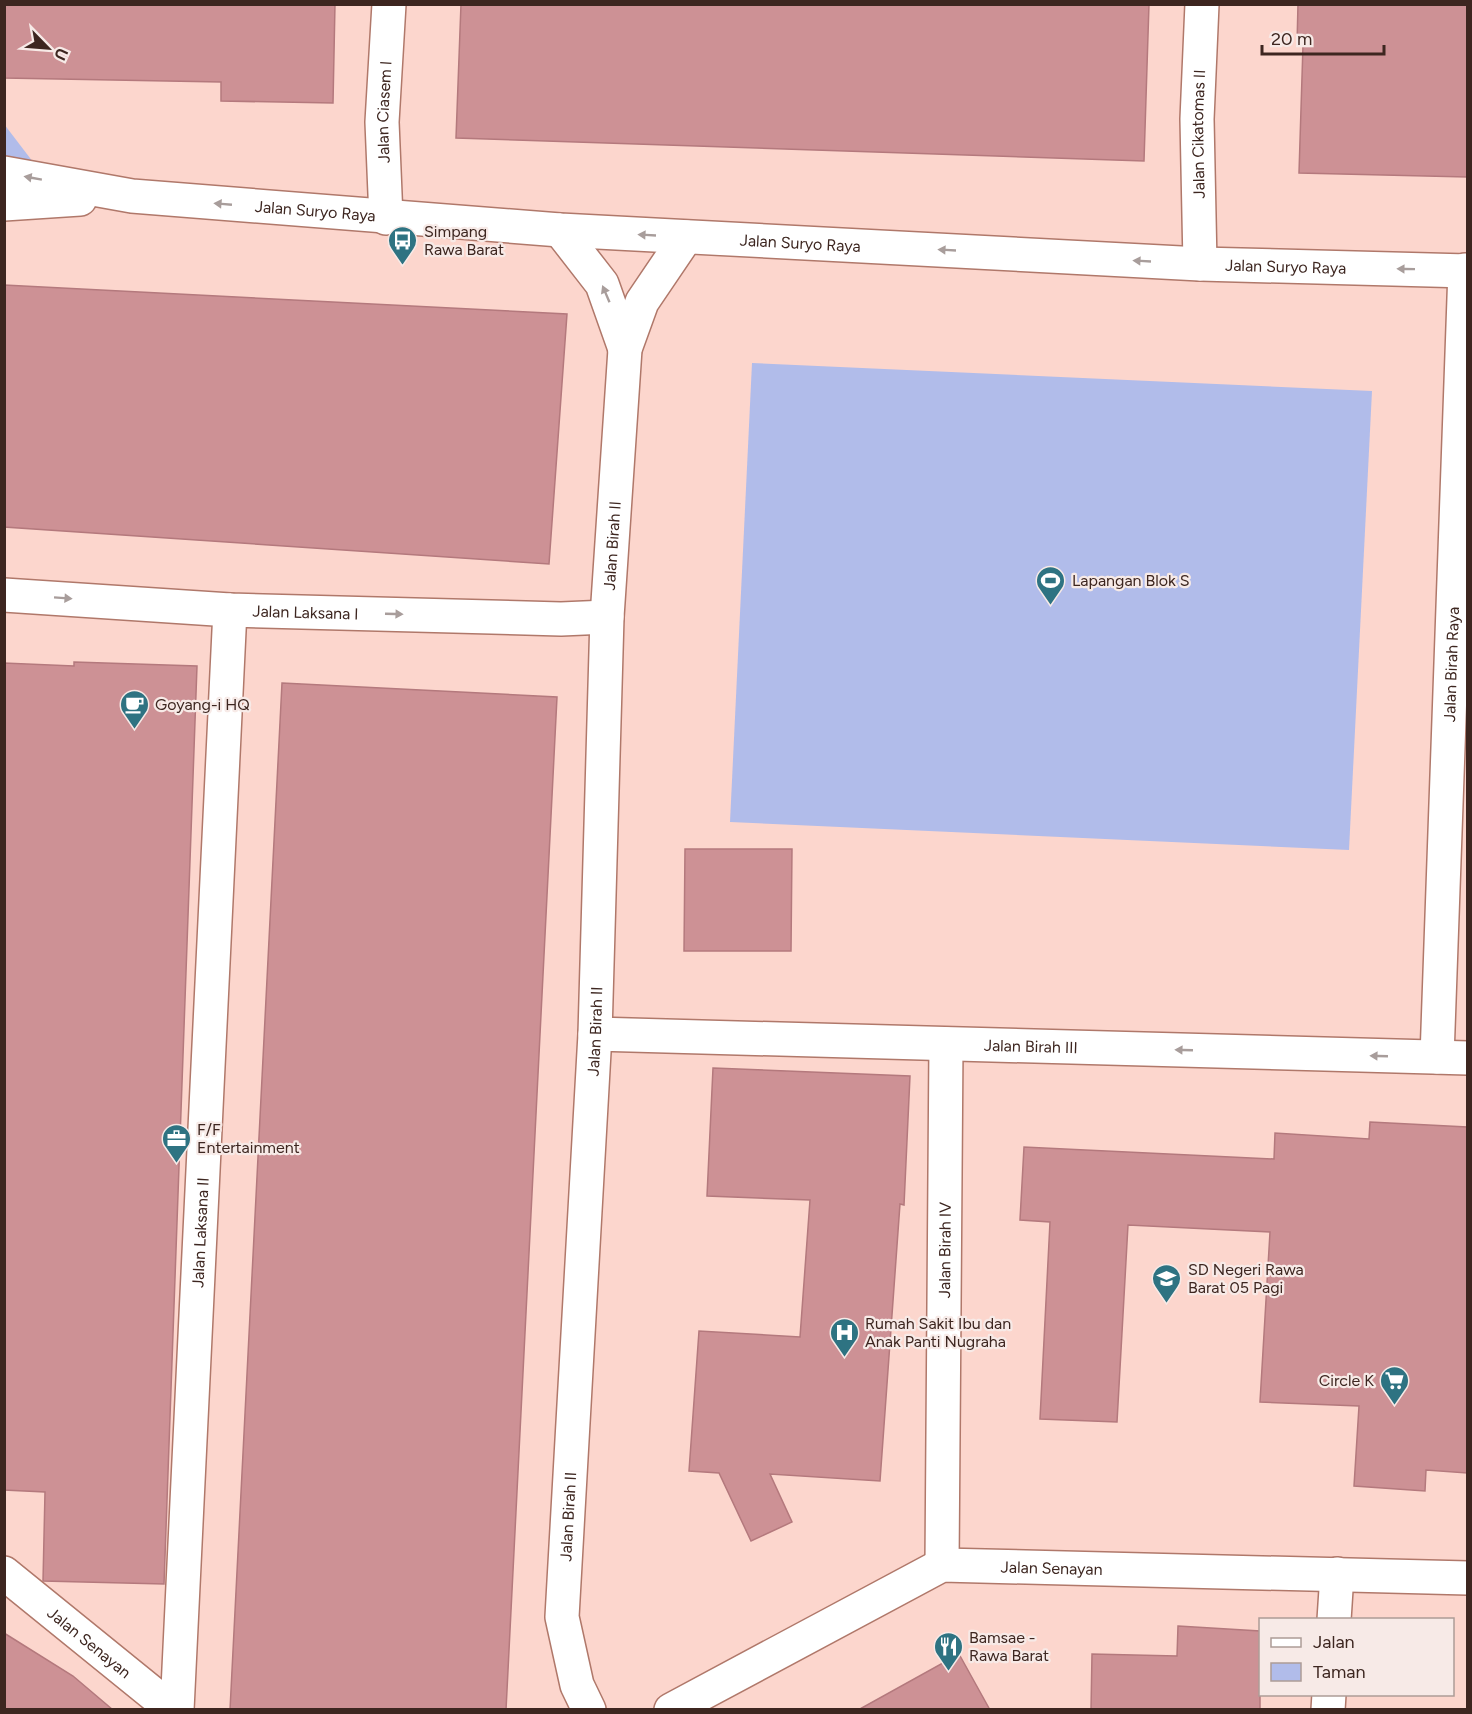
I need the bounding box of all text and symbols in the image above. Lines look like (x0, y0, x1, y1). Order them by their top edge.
north arrow (18, 18, 78, 78)
scale bar (1262, 18, 1384, 56)
text: 20 m (1271, 28, 1312, 50)
text: U (50, 45, 72, 63)
street label: Jalan Ciasem I (372, 60, 395, 164)
street label: Jalan Cikatomas II (1187, 69, 1209, 199)
one-way arrow (24, 173, 43, 182)
street label: Jalan Suryo Raya (254, 196, 377, 225)
one-way arrow (214, 199, 233, 209)
place label: Simpang Rawa Barat (424, 222, 504, 259)
bus stop icon: Simpang Rawa Barat (387, 224, 419, 266)
one-way arrow (638, 230, 657, 239)
street label: Jalan Suryo Raya (739, 230, 861, 255)
one-way arrow (937, 246, 956, 255)
street label: Jalan Suryo Raya (1225, 255, 1346, 277)
one-way arrow (1132, 256, 1151, 265)
one-way arrow (1397, 264, 1416, 274)
one-way arrow (601, 285, 610, 303)
street label: Jalan Birah II (599, 500, 624, 591)
sports icon: Lapangan Blok S (1035, 564, 1067, 606)
place label: Lapangan Blok S (1072, 571, 1190, 590)
one-way arrow (53, 594, 72, 603)
street label: Jalan Laksana I (252, 601, 359, 623)
street label: Jalan Birah Raya (1439, 606, 1463, 722)
one-way arrow (384, 610, 403, 619)
cafe icon: Goyang-i HQ (118, 688, 150, 730)
place label: Goyang-i HQ (155, 695, 250, 714)
street label: Jalan Birah II (583, 986, 606, 1077)
street label: Jalan Birah III (984, 1035, 1078, 1057)
one-way arrow (1175, 1045, 1194, 1055)
one-way arrow (1369, 1051, 1388, 1060)
place label: F/F Entertainment (197, 1120, 300, 1157)
office icon: F/F Entertainment (160, 1122, 192, 1164)
street label: Jalan Laksana II (188, 1177, 212, 1288)
street label: Jalan Birah IV (935, 1202, 954, 1298)
place label: SD Negeri Rawa Barat 05 Pagi (1188, 1260, 1304, 1297)
school or university icon: SD Negeri Rawa Barat 05 Pagi (1151, 1262, 1183, 1304)
place label: Rumah Sakit Ibu dan Anak Panti Nugraha (865, 1314, 1011, 1351)
hospital icon: Rumah Sakit Ibu dan Anak Panti Nugraha (828, 1316, 860, 1358)
supermarket icon: Circle K (1379, 1364, 1411, 1406)
place label: Circle K (1319, 1371, 1374, 1390)
street label: Jalan Birah II (556, 1471, 580, 1562)
street label: Jalan Senayan (1000, 1557, 1103, 1578)
street label: Jalan Senayan (44, 1603, 135, 1682)
legend (1259, 1618, 1454, 1696)
place label: Bamsae - Rawa Barat (969, 1628, 1049, 1665)
restaurant icon: Bamsae - Rawa Barat (932, 1630, 964, 1672)
text: Jalan (1313, 1631, 1355, 1653)
text: Taman (1313, 1661, 1366, 1683)

